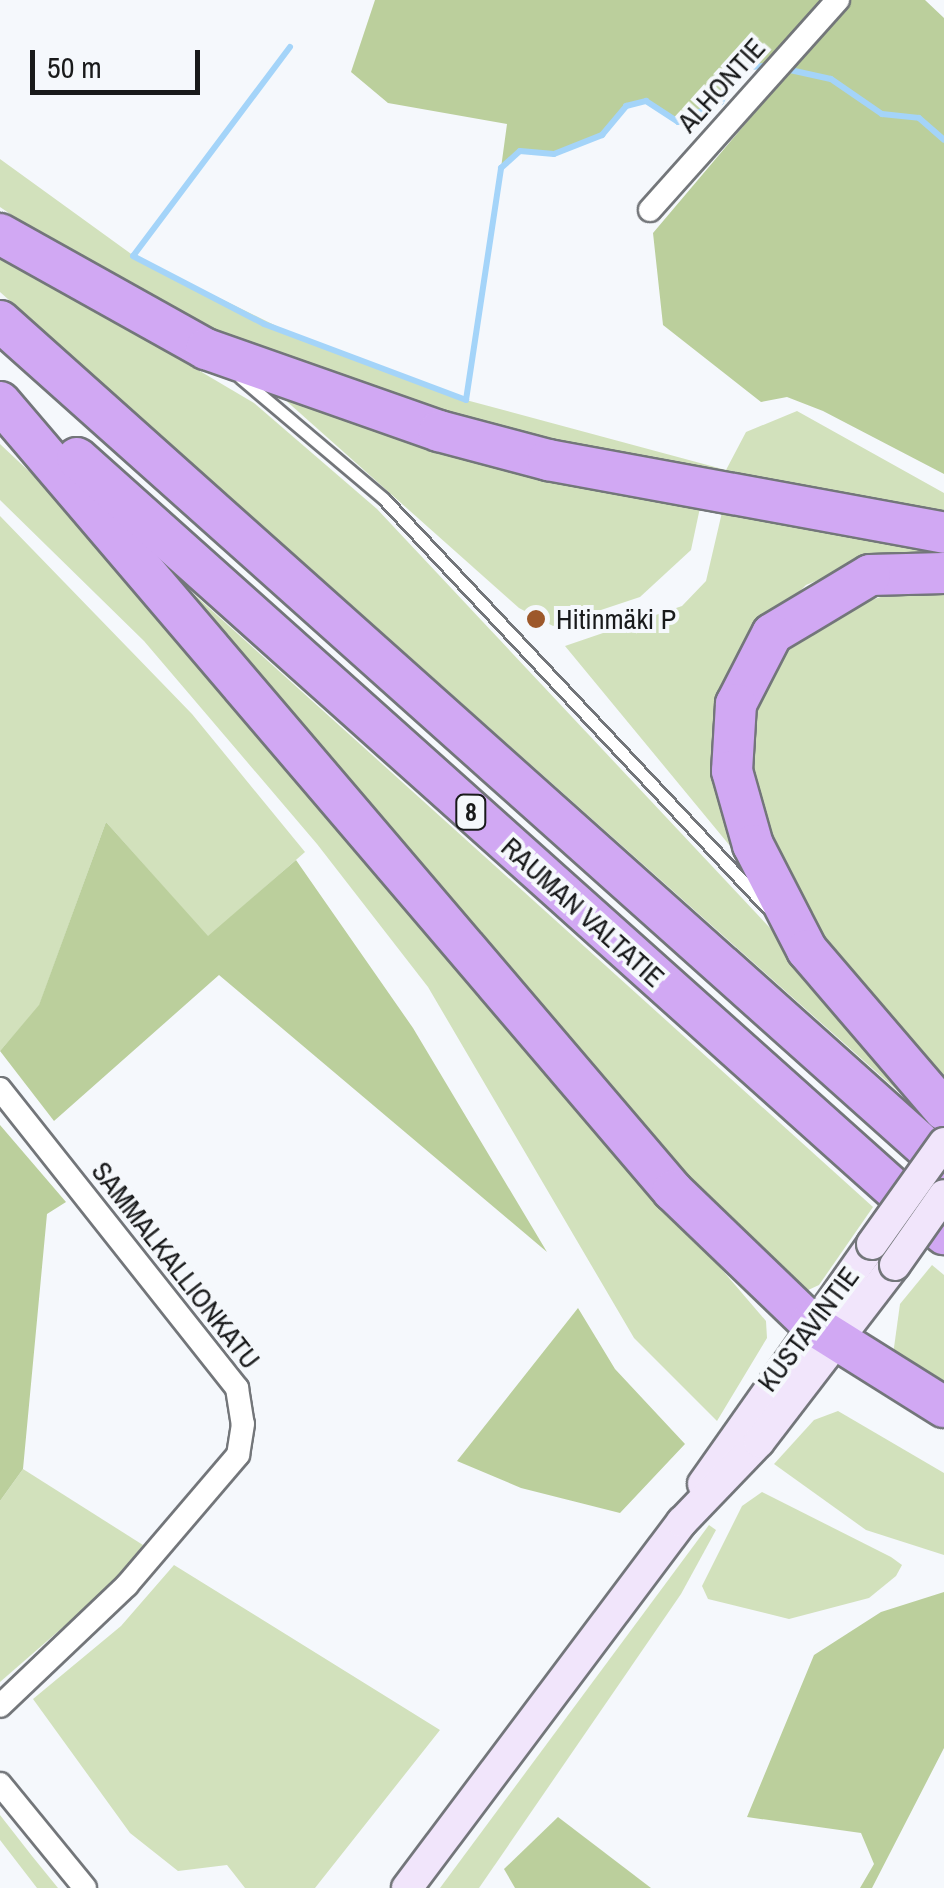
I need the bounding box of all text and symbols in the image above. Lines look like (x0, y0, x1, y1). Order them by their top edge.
scale bar (35, 30, 205, 92)
street label: ALHONTIE (670, 31, 772, 139)
text: 50 m (47, 47, 102, 87)
place label: Hitinmäki P (556, 602, 676, 636)
marker: Hitinmäki P (525, 608, 547, 630)
road number: 8 (454, 792, 488, 832)
street label: RAUMAN VALTATIE (495, 830, 671, 994)
street label: SAMMALKALLIONKATU (85, 1155, 267, 1375)
street label: KUSTAVINTIE (750, 1260, 866, 1398)

